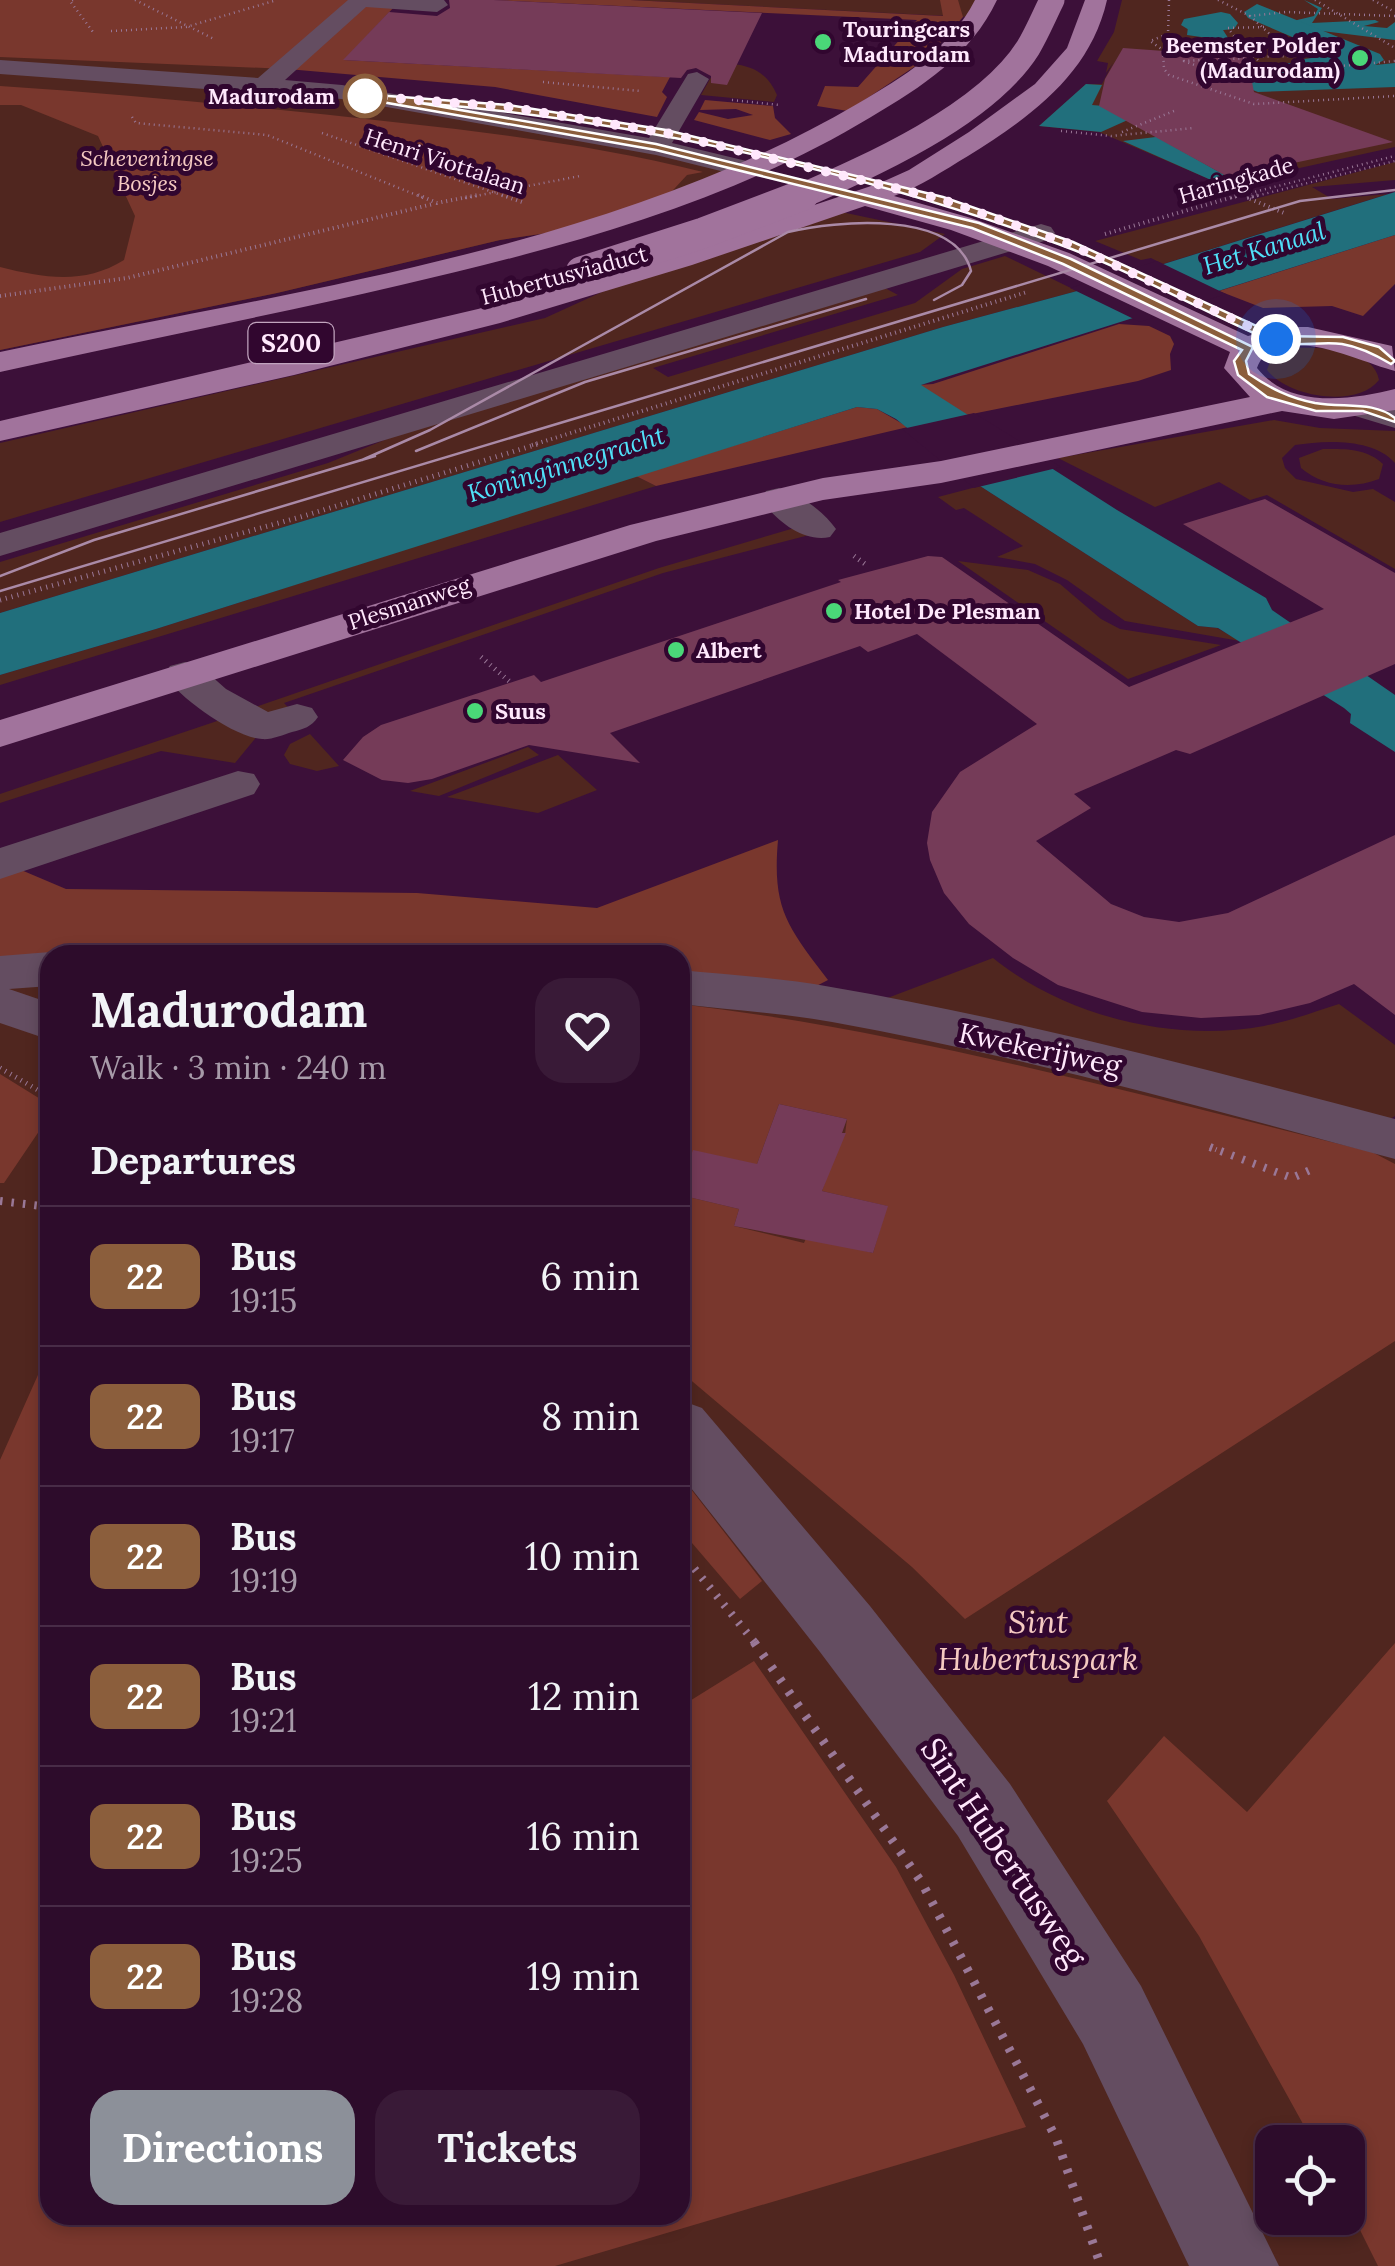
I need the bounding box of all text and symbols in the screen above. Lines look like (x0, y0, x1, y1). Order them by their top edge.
place label: Touringcars Madurodam (843, 15, 970, 68)
marker: Touringcars Madurodam (812, 31, 834, 53)
place label: Beemster Polder (Madurodam) (1165, 31, 1340, 84)
marker: Beemster Polder (Madurodam) (1349, 47, 1371, 69)
marker: Madurodam (344, 75, 386, 117)
place label: Madurodam (208, 82, 335, 110)
street label: Henri Viottalaan (361, 122, 529, 200)
park label: Scheveningse Bosjes (80, 144, 214, 197)
street label: Haringkade (1175, 150, 1297, 210)
water label: Het Kanaal (1199, 214, 1329, 282)
street label: Hubertusviaduct (478, 239, 651, 311)
your location (1251, 314, 1301, 364)
road number: S200 (248, 323, 334, 363)
water label: Koninginnegracht (464, 419, 668, 509)
street label: Plesmanweg (344, 570, 474, 636)
place label: Hotel De Plesman (854, 597, 1041, 625)
marker: Hotel De Plesman (823, 600, 845, 622)
place label: Albert (696, 636, 763, 664)
marker: Albert (665, 639, 687, 661)
place label: Suus (495, 697, 546, 725)
marker: Suus (464, 700, 486, 722)
button: heart (535, 978, 640, 1083)
text: Madurodam (90, 979, 367, 1040)
street label: Kwekerijweg (956, 1014, 1125, 1084)
text: Walk · 3 min · 240 m (90, 1047, 387, 1088)
text: Departures (90, 1136, 296, 1184)
text: Bus (230, 1232, 297, 1280)
text: 6 min (540, 1252, 640, 1300)
text: 22 (126, 1254, 164, 1299)
text: 19:15 (230, 1280, 297, 1321)
text: Bus (230, 1372, 297, 1420)
text: 8 min (541, 1392, 640, 1440)
text: 22 (126, 1394, 164, 1439)
text: 19:17 (230, 1420, 295, 1461)
text: Bus (230, 1512, 297, 1560)
text: 10 min (525, 1532, 640, 1580)
text: 22 (126, 1534, 164, 1579)
text: 19:19 (230, 1560, 298, 1601)
park label: Sint Hubertuspark (938, 1601, 1138, 1679)
text: Bus (230, 1652, 297, 1700)
text: 12 min (528, 1672, 640, 1720)
text: 22 (126, 1674, 164, 1719)
text: 19:21 (230, 1700, 297, 1741)
street label: Sint Hubertusweg (912, 1730, 1096, 1975)
text: Bus (230, 1792, 297, 1840)
text: 16 min (526, 1812, 640, 1860)
text: 22 (126, 1814, 164, 1859)
text: 19:25 (230, 1840, 303, 1881)
text: Bus (230, 1932, 297, 1980)
text: 19 min (526, 1952, 640, 2000)
text: 22 (126, 1954, 164, 1999)
text: 19:28 (230, 1980, 303, 2021)
button: Directions (90, 2090, 355, 2205)
button: Tickets (375, 2090, 640, 2205)
map controls (1255, 2125, 1365, 2235)
button: locate (1255, 2125, 1365, 2235)

